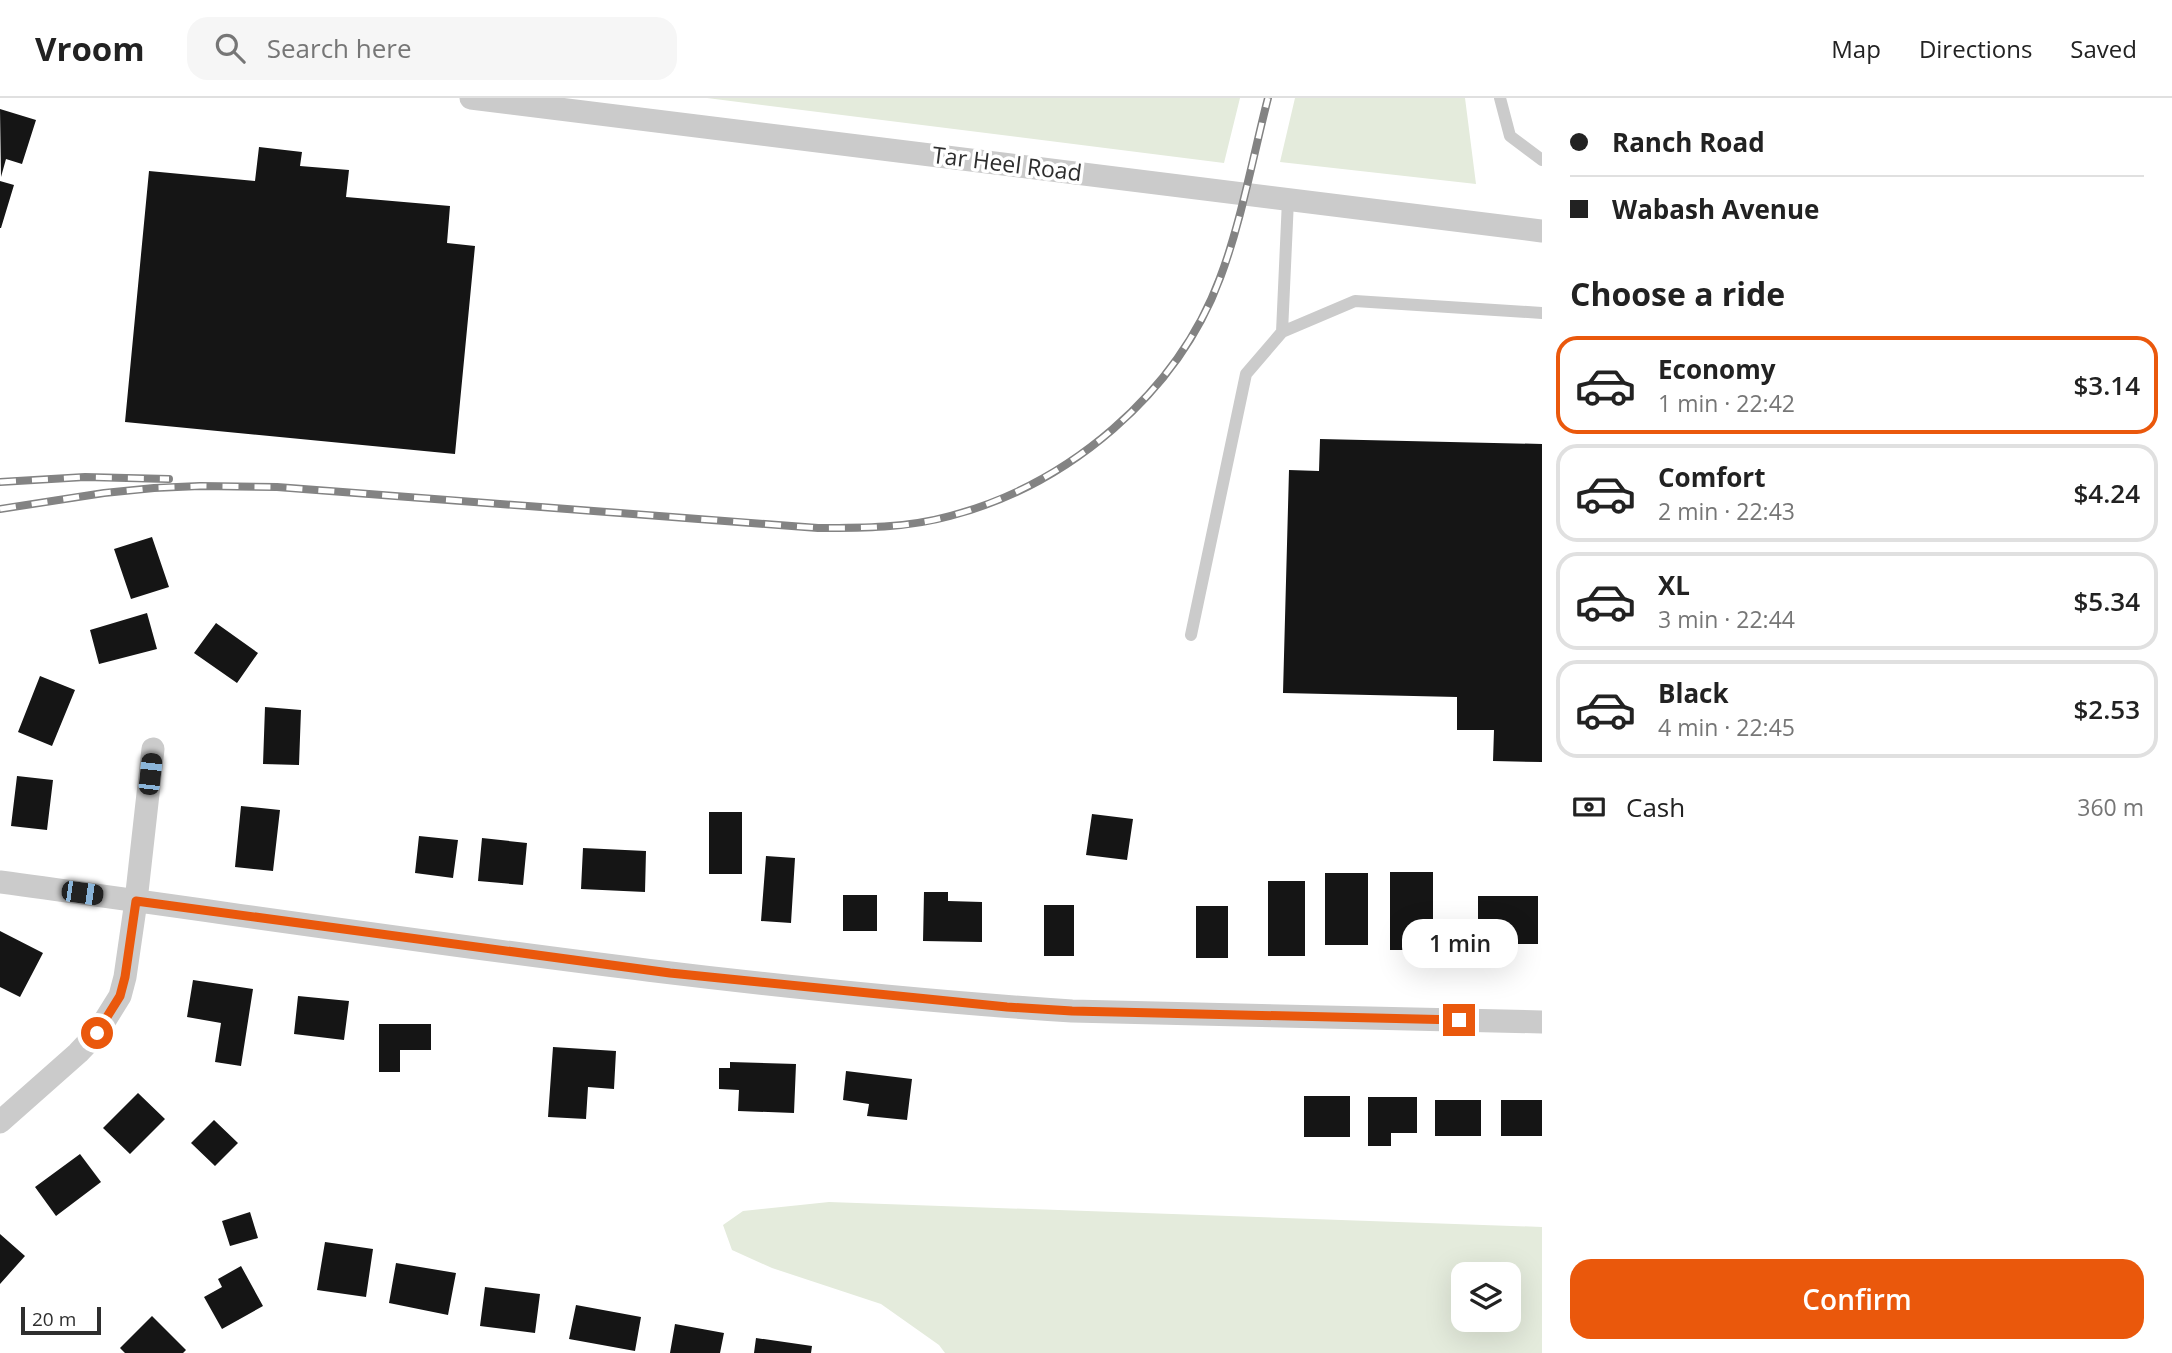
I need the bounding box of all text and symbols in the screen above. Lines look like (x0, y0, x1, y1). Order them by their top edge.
search box (187, 17, 677, 80)
text: Vroom (35, 26, 145, 71)
icon: search (211, 29, 249, 67)
text: Search here (267, 30, 412, 66)
text: Map (1831, 32, 1881, 65)
text: Directions (1919, 32, 2032, 65)
text: Saved (2070, 32, 2137, 65)
text: Ranch Road (1612, 124, 1765, 160)
street label: Tar Heel Road (931, 138, 1084, 188)
text: Wabash Avenue (1612, 191, 1819, 227)
text: Choose a ride (1570, 272, 1785, 315)
text: Economy (1658, 351, 1776, 387)
icon: car (1574, 354, 1637, 417)
text: $3.14 (2073, 367, 2140, 403)
text: 1 min · 22:42 (1658, 387, 1795, 419)
text: Comfort (1658, 459, 1765, 495)
icon: car (1574, 462, 1637, 525)
text: $4.24 (2073, 475, 2140, 511)
text: 2 min · 22:43 (1658, 495, 1795, 527)
text: XL (1658, 567, 1690, 603)
icon: car (1574, 570, 1637, 633)
text: $5.34 (2073, 583, 2140, 619)
text: 3 min · 22:44 (1658, 603, 1795, 635)
text: Black (1658, 675, 1729, 711)
icon: car (1574, 678, 1637, 741)
text: $2.53 (2073, 691, 2140, 727)
text: 4 min · 22:45 (1658, 711, 1795, 743)
car (138, 752, 163, 796)
icon: cash (1570, 788, 1608, 826)
text: Cash (1626, 789, 1685, 825)
text: 360 m (2077, 791, 2144, 823)
car (60, 880, 105, 906)
callout: 1 min (1401, 918, 1517, 968)
text: 1 min (1429, 927, 1491, 959)
route end (1443, 1004, 1475, 1036)
route start (81, 1017, 113, 1049)
button: Confirm (1570, 1259, 2144, 1339)
map controls (1451, 1262, 1521, 1332)
button: layers (1451, 1262, 1521, 1332)
scale bar (21, 1304, 102, 1336)
text: 20 m (32, 1306, 76, 1332)

